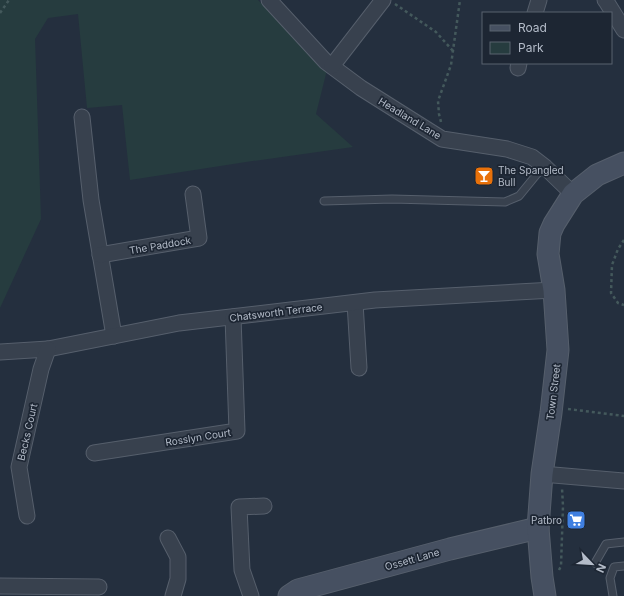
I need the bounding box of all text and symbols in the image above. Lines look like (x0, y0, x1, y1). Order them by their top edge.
legend (482, 12, 612, 64)
text: Road (518, 20, 547, 35)
text: Park (518, 40, 544, 55)
street label: Headland Lane (376, 95, 444, 142)
place label: The Spangled Bull (498, 164, 564, 188)
bar icon: The Spangled Bull (473, 165, 495, 187)
street label: The Paddock (128, 234, 192, 256)
street label: Chatsworth Terrace (229, 300, 323, 324)
street label: Town Street (544, 362, 562, 421)
street label: Becks Court (15, 402, 40, 462)
street label: Rosslyn Court (164, 426, 232, 448)
supermarket icon: Patbro (565, 509, 587, 531)
place label: Patbro (531, 514, 562, 526)
north arrow (572, 544, 612, 584)
street label: Ossett Lane (383, 545, 441, 573)
text: N (593, 561, 609, 575)

